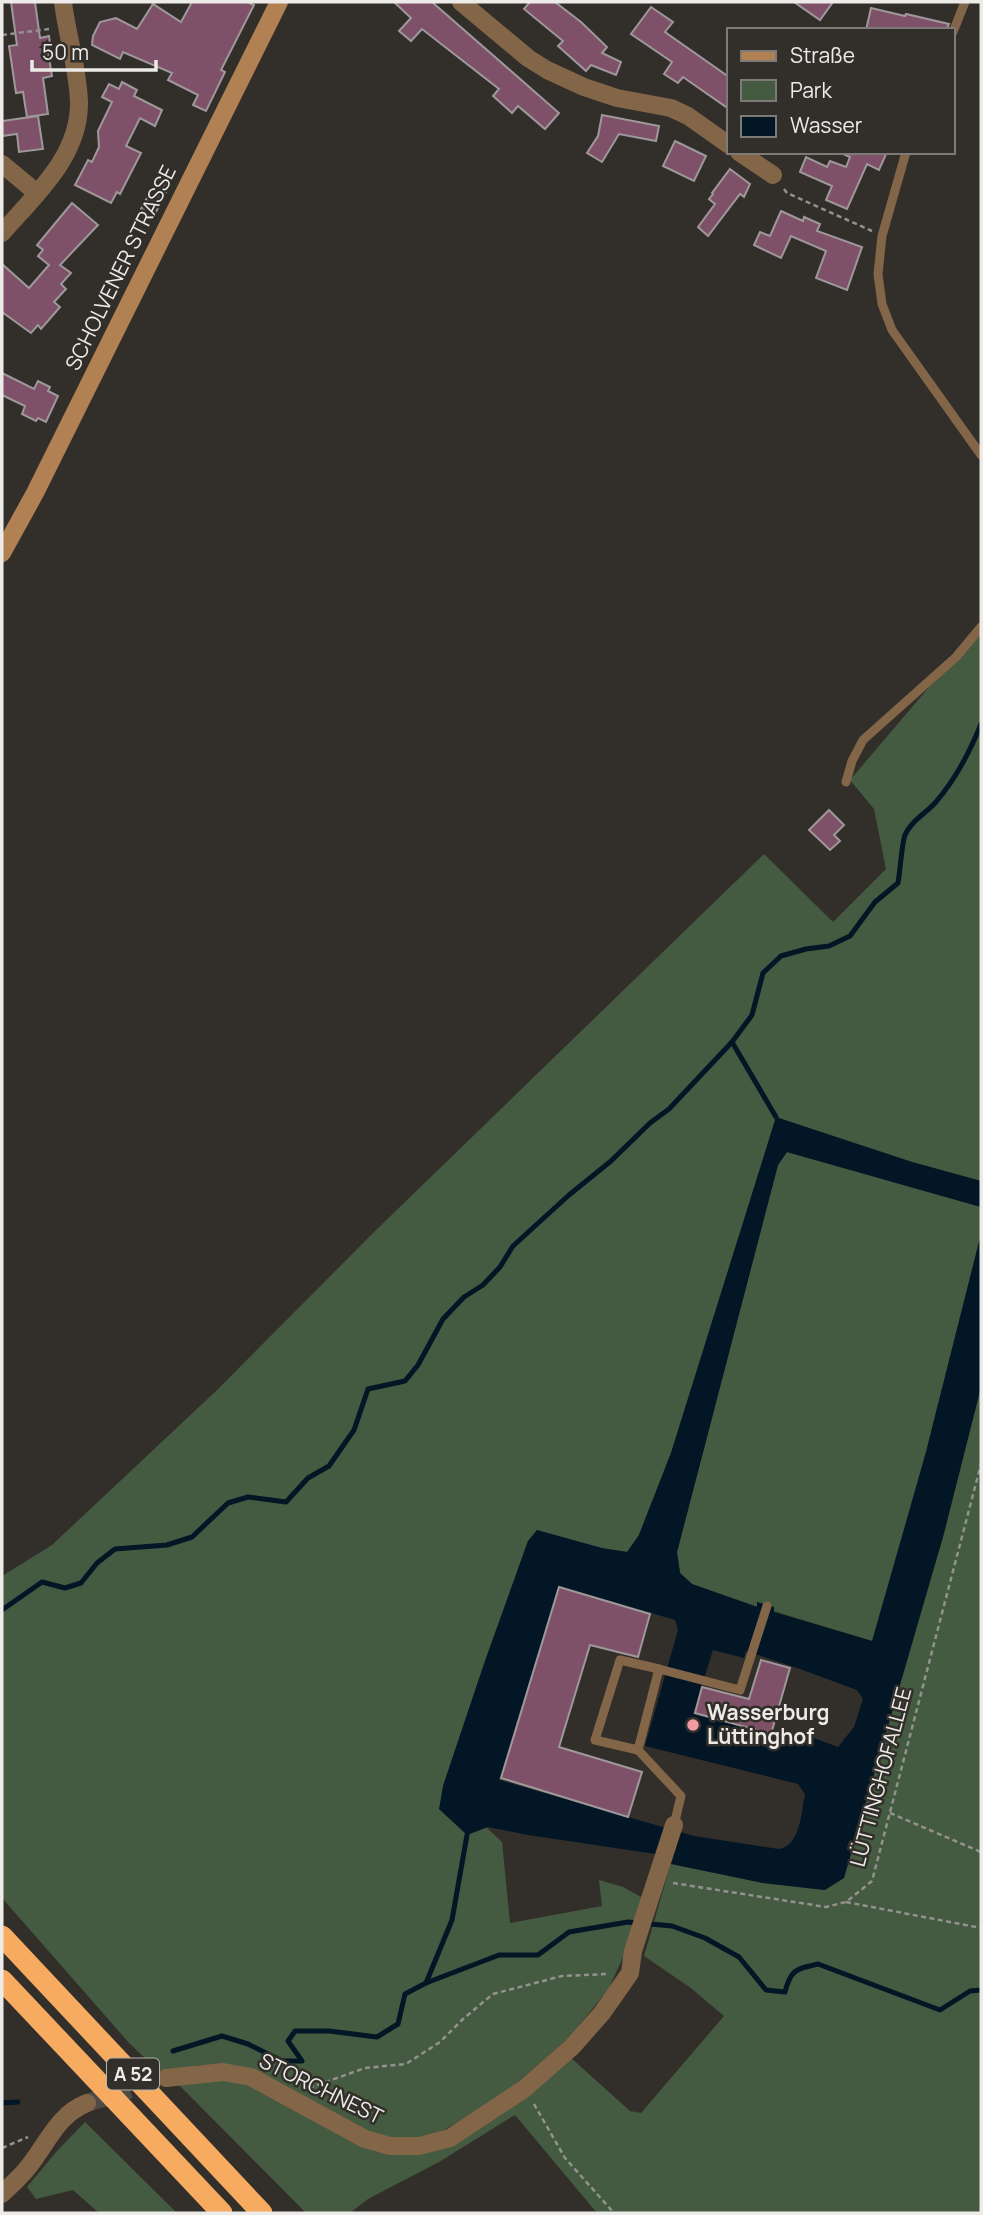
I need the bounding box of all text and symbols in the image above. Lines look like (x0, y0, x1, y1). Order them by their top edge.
scale bar (32, 28, 156, 72)
legend (727, 28, 955, 154)
text: 50 m (42, 38, 89, 66)
text: Straße (790, 41, 855, 69)
text: Park (790, 76, 832, 104)
text: Wasser (790, 111, 863, 139)
street label: SCHOLVENER STRASSE (58, 160, 182, 375)
street label: LÜTTINGHOFALLEE (843, 1684, 917, 1869)
place label: Wasserburg Lüttinghof (707, 1698, 829, 1750)
marker: Wasserburg Lüttinghof (685, 1717, 701, 1733)
street label: STORCHNEST (255, 2046, 388, 2130)
road number: A 52 (107, 2058, 159, 2090)

